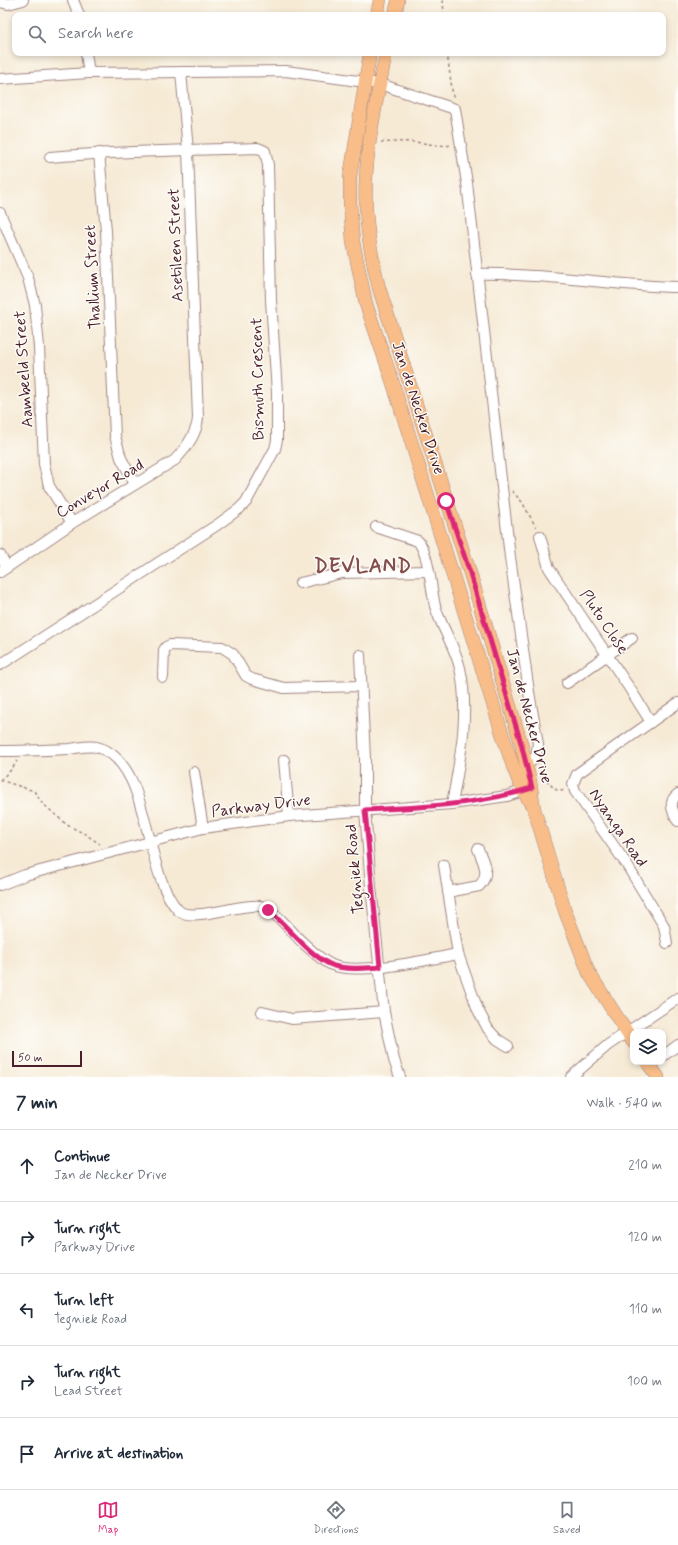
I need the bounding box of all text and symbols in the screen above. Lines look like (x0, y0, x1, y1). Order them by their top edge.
search box (12, 12, 666, 56)
icon: search (26, 23, 48, 45)
text: Search here (58, 24, 134, 44)
street label: Asetileen Street (164, 187, 188, 302)
street label: Thallium Street (80, 224, 106, 330)
street label: Aambeeld Street (9, 309, 39, 428)
street label: Bismuth Crescent (246, 317, 270, 441)
street label: Jan de Necker Drive (387, 339, 449, 477)
street label: Conveyor Road (52, 455, 148, 523)
route start (437, 492, 455, 510)
district label: DEVLAND (314, 553, 412, 580)
street label: Pluto Close (575, 586, 633, 659)
street label: Jan de Necker Drive (501, 646, 557, 786)
street label: Nyanga Road (584, 785, 652, 871)
street label: Parkway Drive (210, 790, 312, 822)
street label: Tegniek Road (341, 823, 370, 915)
route end (259, 901, 277, 919)
map controls (630, 1029, 666, 1065)
button: layers (630, 1029, 666, 1065)
scale bar (12, 1049, 82, 1068)
text: 50 m (18, 1051, 43, 1065)
text: 7 min (16, 1092, 58, 1114)
text: Walk · 540 m (587, 1095, 662, 1112)
text: Continue (54, 1147, 110, 1167)
icon: ahead (16, 1155, 38, 1177)
text: 210 m (628, 1157, 662, 1174)
text: Jan de Necker Drive (54, 1167, 167, 1184)
text: Turn right (54, 1219, 121, 1239)
icon: right (16, 1227, 38, 1249)
text: 120 m (628, 1229, 662, 1246)
text: Parkway Drive (54, 1239, 135, 1256)
text: Turn left (54, 1291, 114, 1311)
icon: left (16, 1299, 38, 1321)
text: 110 m (629, 1301, 662, 1318)
text: Tegniek Road (54, 1311, 127, 1328)
text: Turn right (54, 1363, 121, 1383)
icon: right (16, 1371, 38, 1393)
text: 100 m (627, 1373, 662, 1390)
text: Lead Street (54, 1383, 123, 1400)
icon: arrive (16, 1443, 38, 1465)
text: Arrive at destination (54, 1444, 183, 1464)
tab: Map (97, 1499, 119, 1537)
tab: Directions (313, 1499, 359, 1537)
tab: Saved (553, 1499, 581, 1537)

